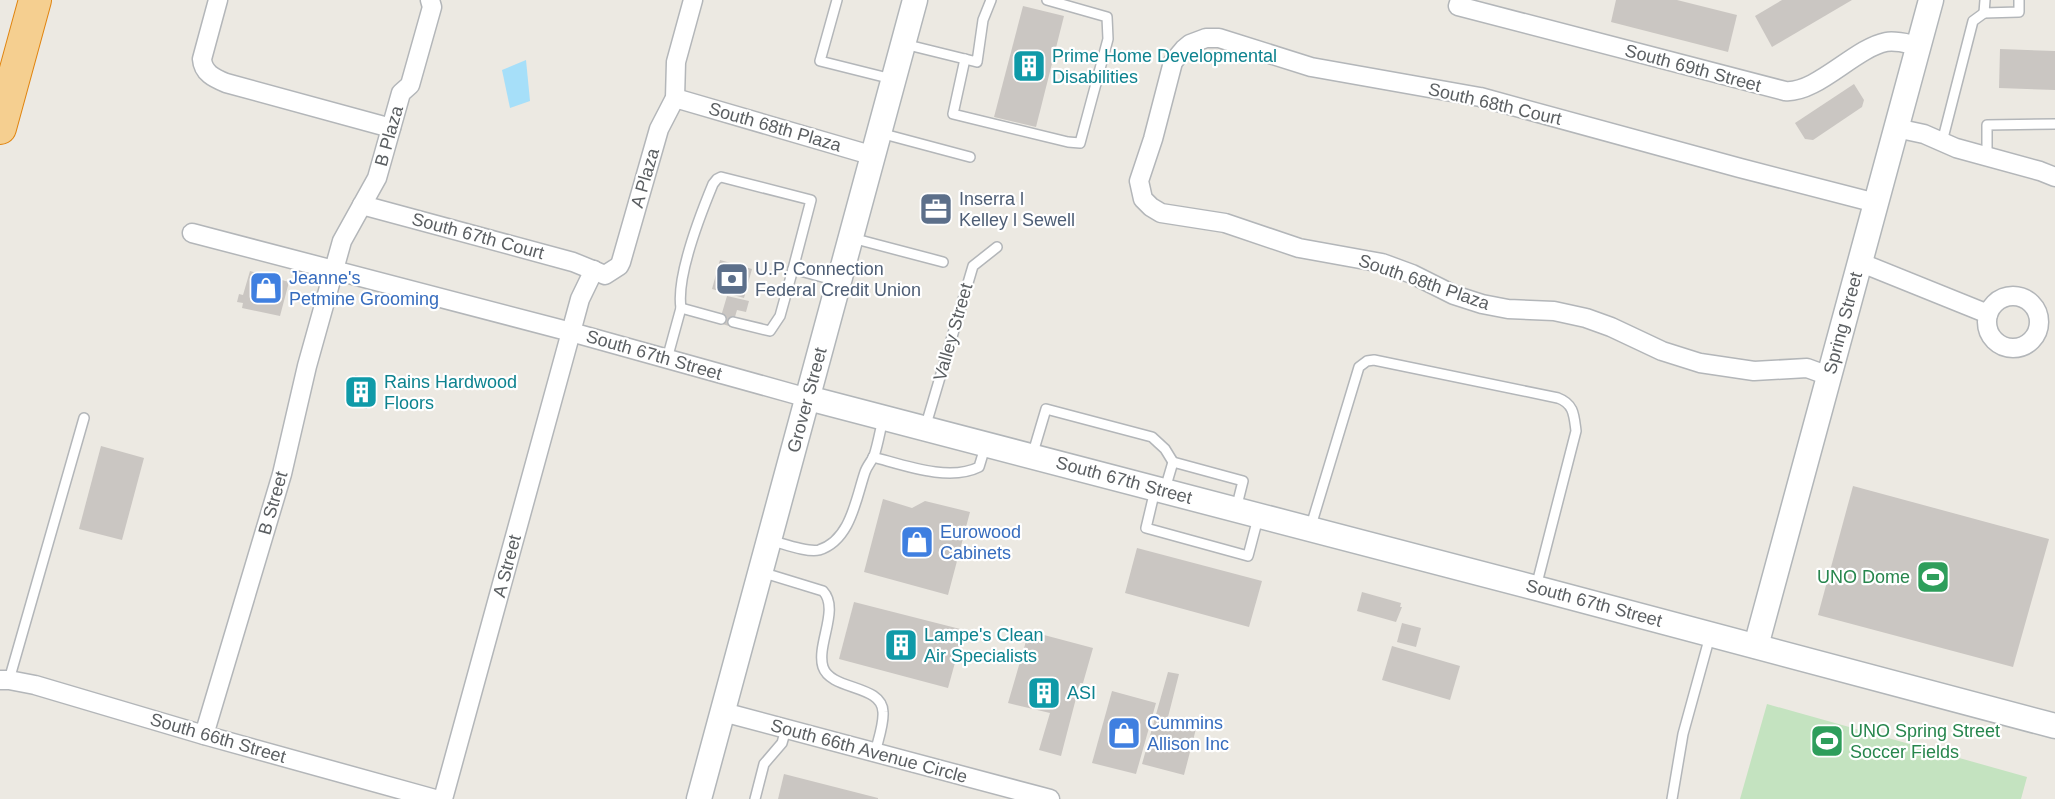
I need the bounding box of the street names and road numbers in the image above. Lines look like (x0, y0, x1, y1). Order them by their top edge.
street label: South 69th Street (1623, 40, 1763, 96)
street label: South 68th Court (1426, 79, 1564, 129)
street label: South 68th Plaza (706, 98, 845, 156)
street label: B Plaza (371, 102, 407, 169)
street label: A Plaza (627, 145, 663, 210)
street label: South 67th Court (410, 209, 546, 263)
street label: South 68th Plaza (1356, 250, 1493, 314)
street label: Spring Street (1820, 270, 1866, 376)
street label: Valley Street (930, 281, 976, 383)
street label: South 67th Street (584, 326, 724, 384)
street label: Grover Street (783, 345, 831, 455)
street label: South 67th Street (1054, 452, 1194, 508)
street label: B Street (254, 469, 292, 537)
street label: A Street (489, 532, 525, 600)
street label: South 67th Street (1524, 575, 1664, 631)
street label: South 66th Street (148, 709, 288, 767)
street label: South 66th Avenue Circle (768, 715, 970, 787)

